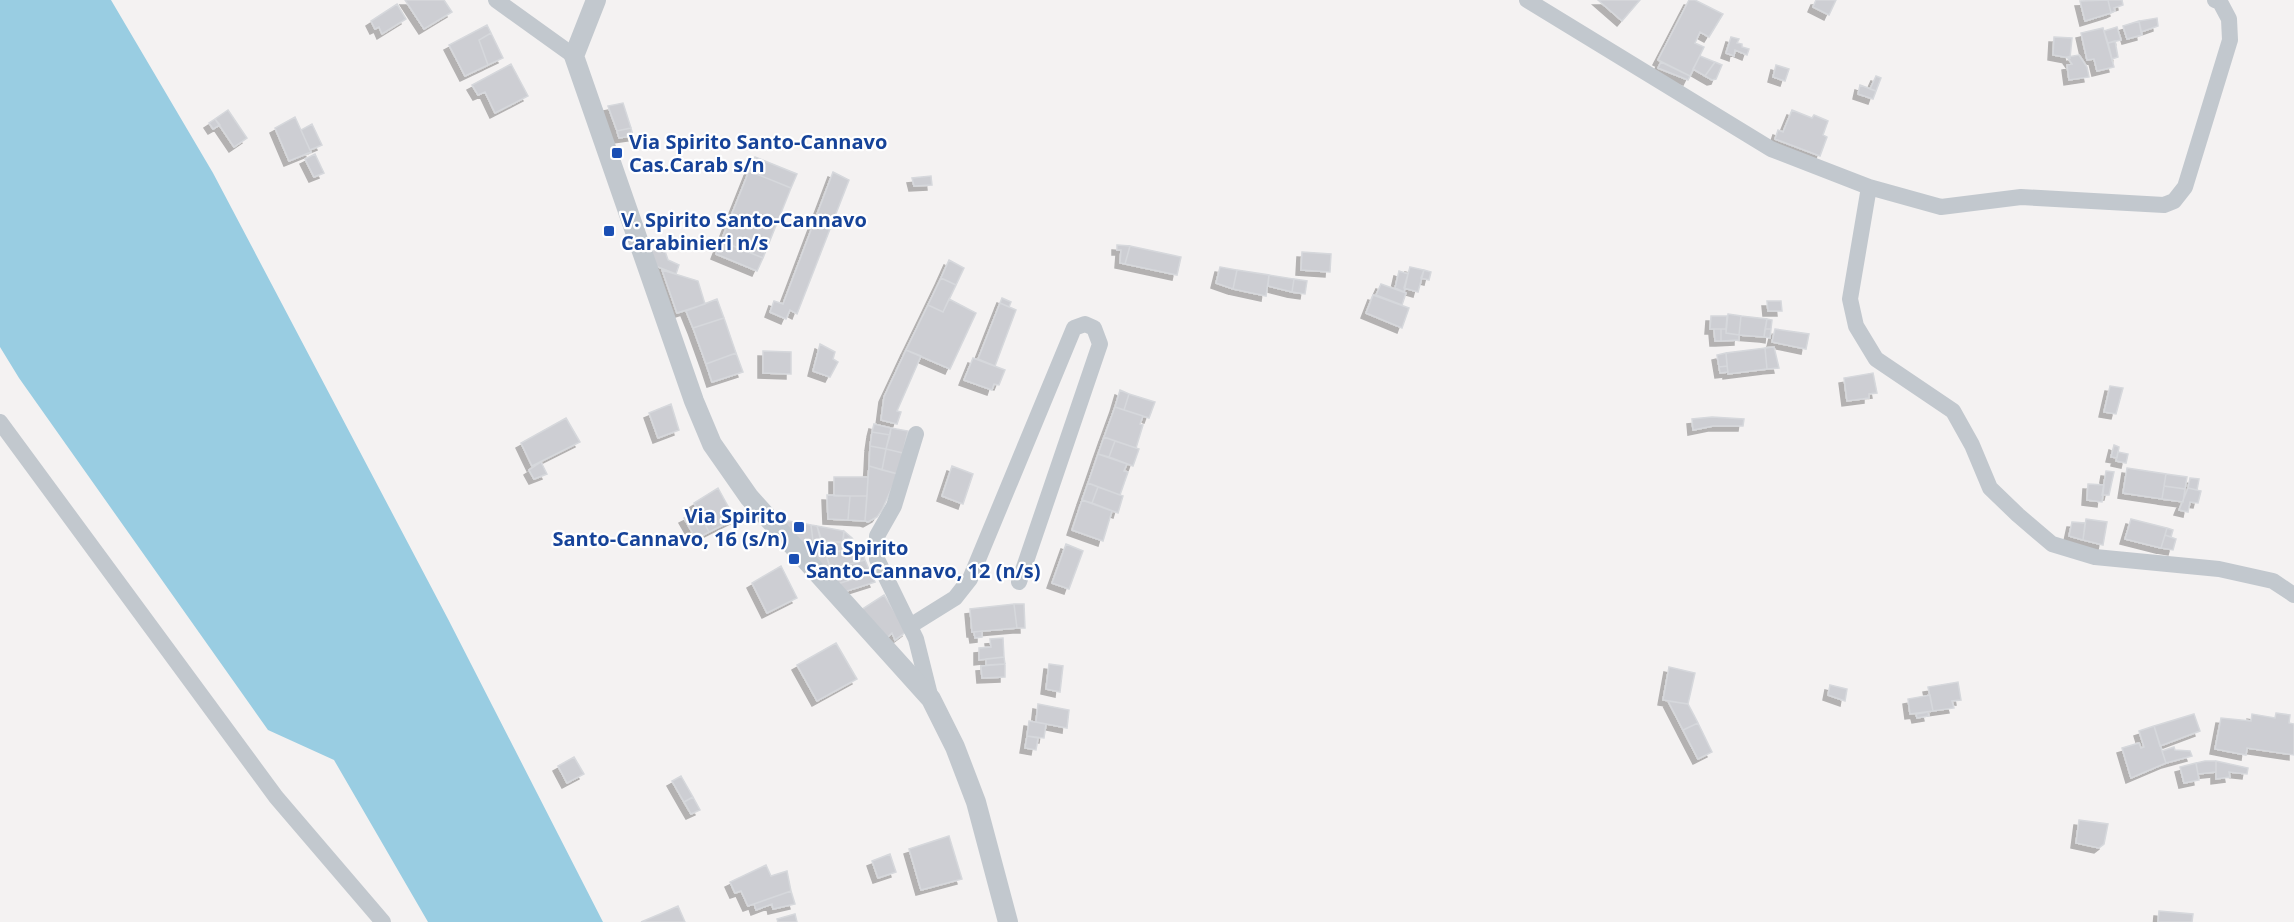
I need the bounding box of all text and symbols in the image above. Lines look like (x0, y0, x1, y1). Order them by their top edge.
place label: Via Spirito Santo-Cannavo Cas.Carab s/n (629, 128, 887, 178)
marker: Via Spirito Santo-Cannavo Cas.Carab s/n (610, 146, 624, 160)
place label: V. Spirito Santo-Cannavo Carabinieri n/s (621, 206, 867, 256)
marker: V. Spirito Santo-Cannavo Carabinieri n/s (602, 224, 616, 238)
place label: Via Spirito Santo-Cannavo, 16 (s/n) (552, 502, 787, 552)
marker: Via Spirito Santo-Cannavo, 16 (s/n) (792, 520, 806, 534)
place label: Via Spirito Santo-Cannavo, 12 (n/s) (806, 534, 1041, 584)
marker: Via Spirito Santo-Cannavo, 12 (n/s) (787, 552, 801, 566)

